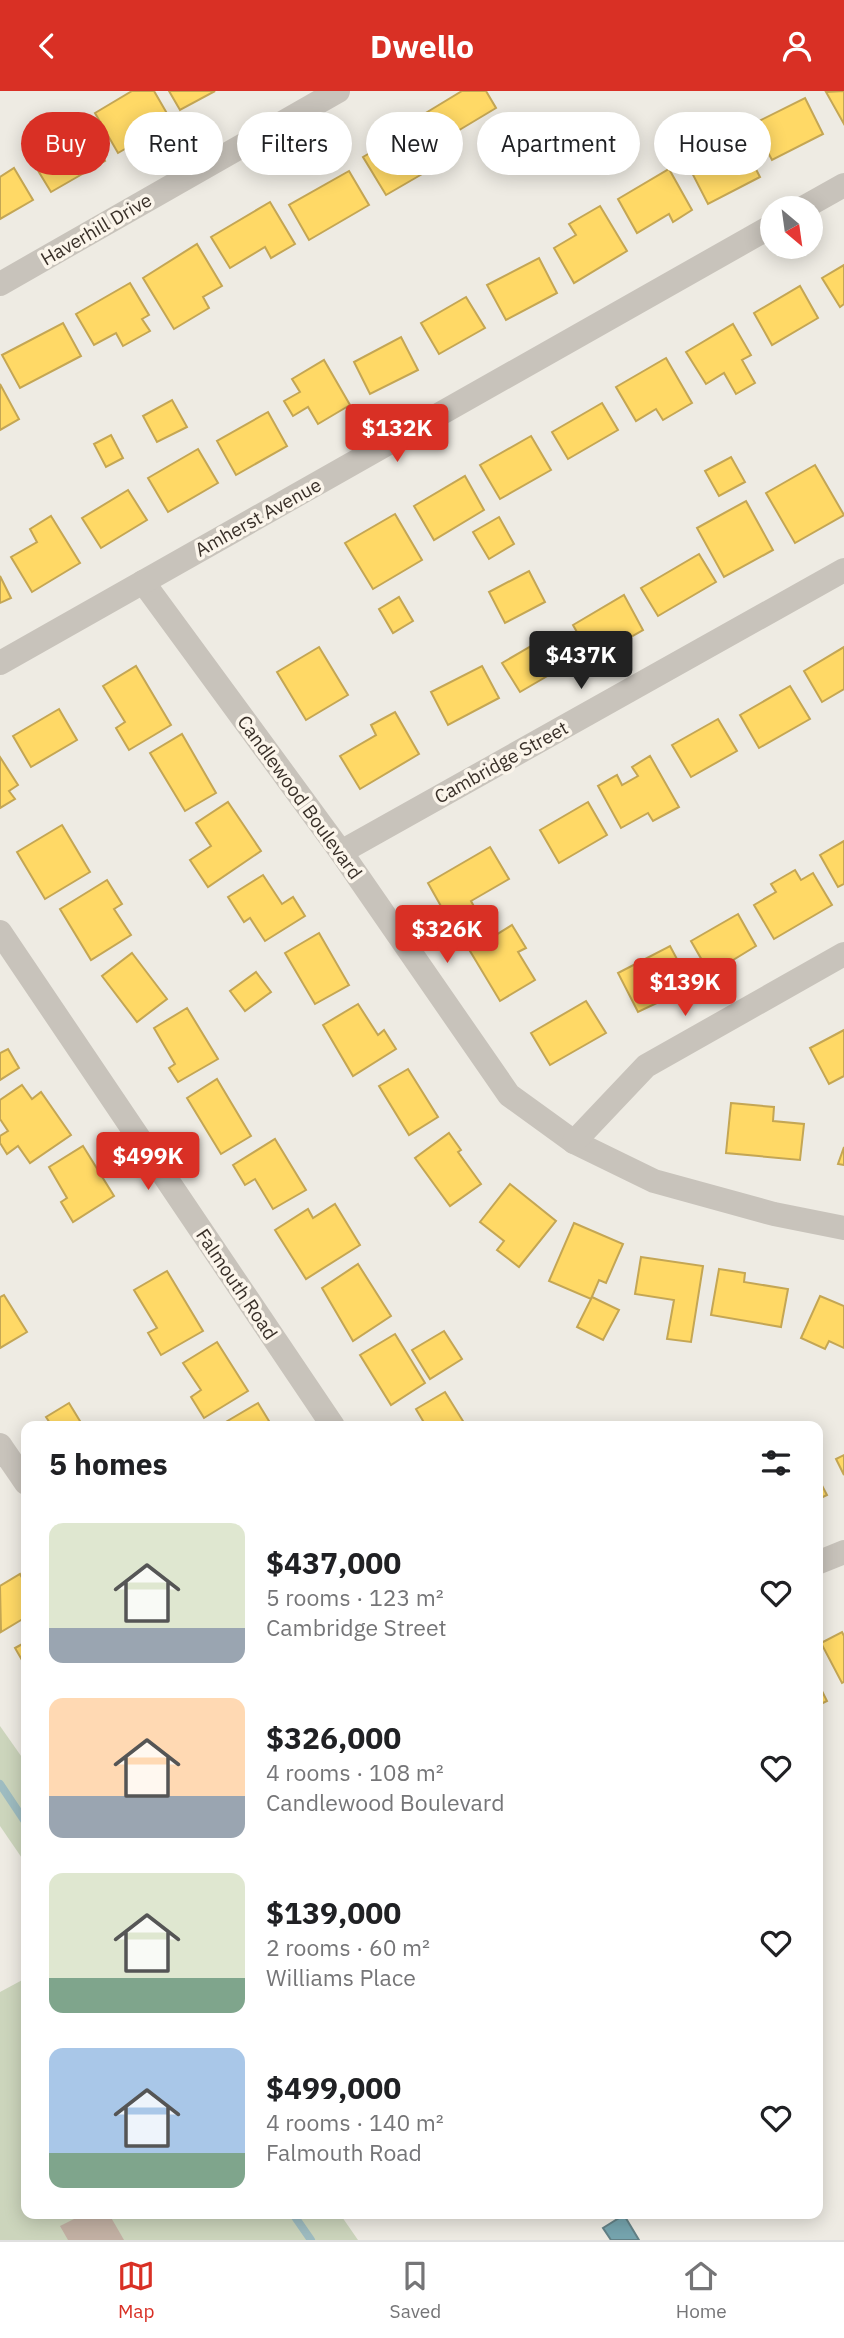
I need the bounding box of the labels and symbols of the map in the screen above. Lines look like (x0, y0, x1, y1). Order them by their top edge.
street label: Haverhill Drive (36, 188, 156, 270)
north arrow (760, 196, 822, 259)
pin: $132K (348, 405, 446, 464)
street label: Amherst Avenue (191, 472, 325, 562)
pin: $437K (532, 631, 630, 691)
street label: Candlewood Boulevard (232, 710, 368, 884)
street label: Cambridge Street (430, 715, 572, 809)
pin: $326K (398, 905, 496, 965)
pin: $139K (636, 958, 734, 1018)
pin: $499K (99, 1133, 197, 1192)
street label: Falmouth Road (191, 1224, 283, 1344)

